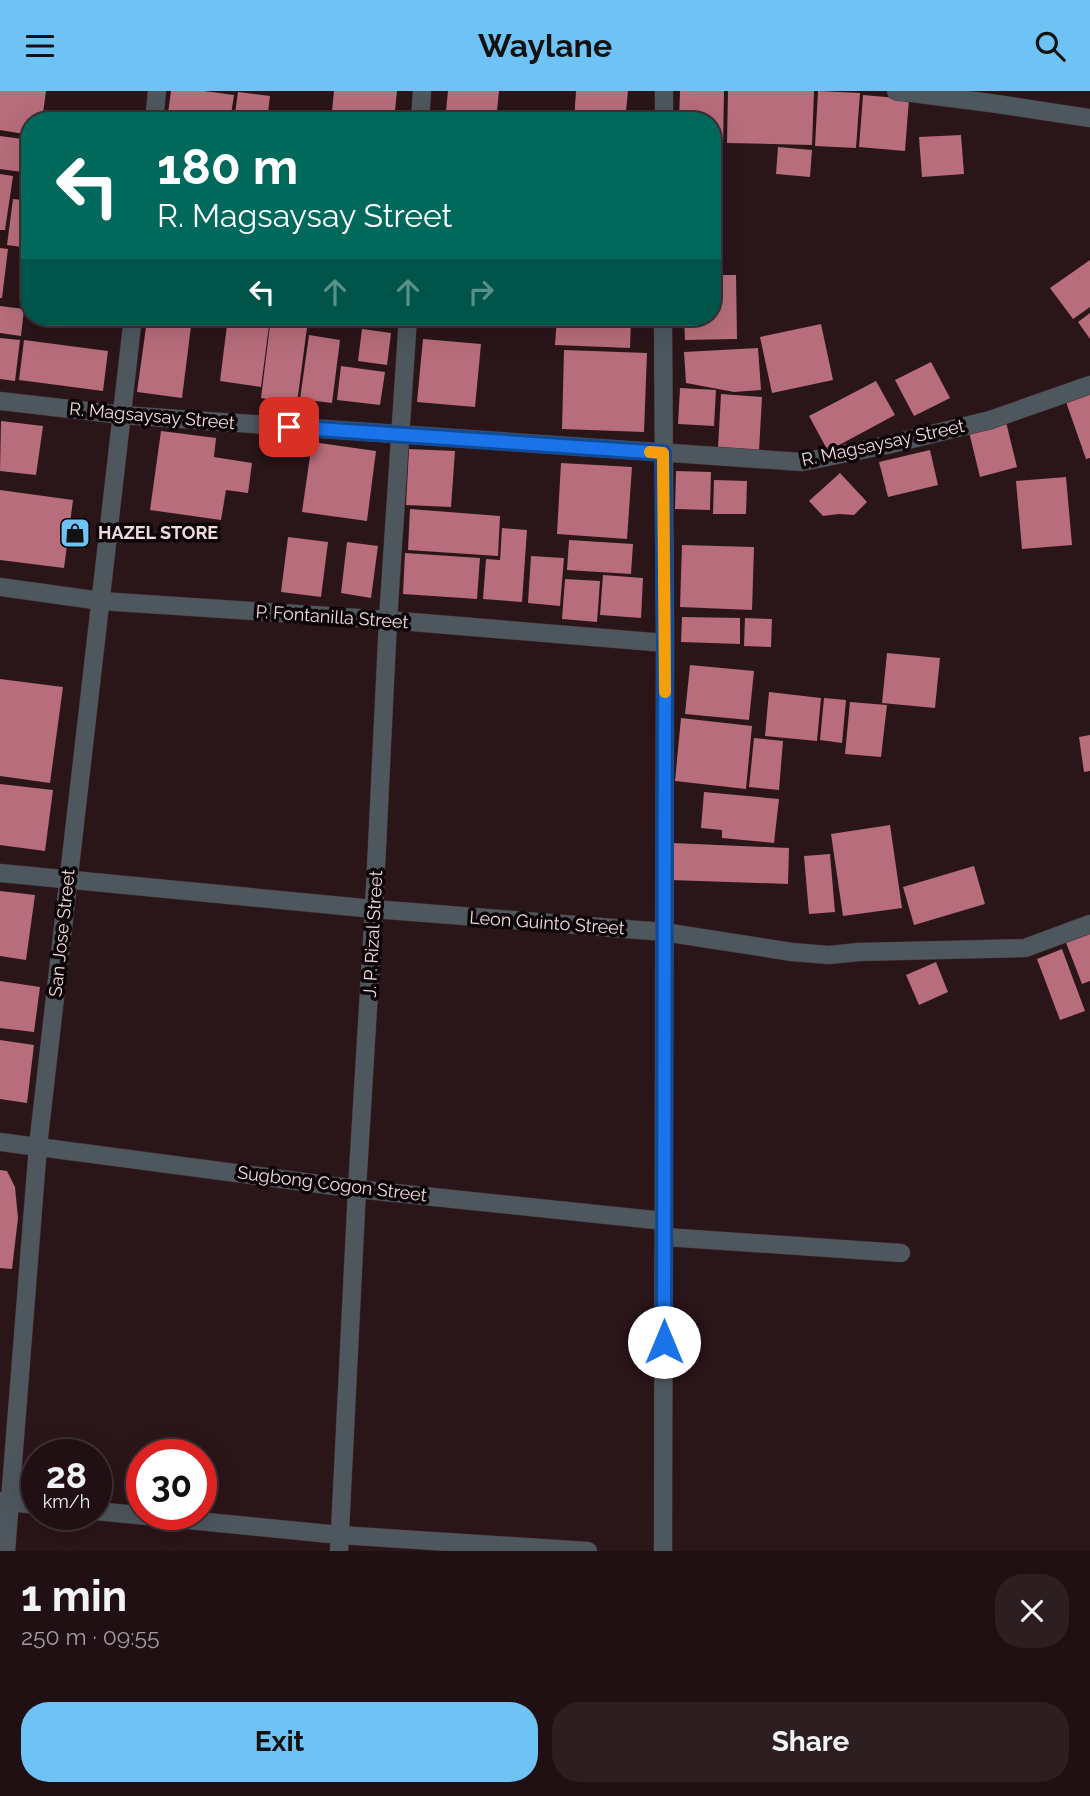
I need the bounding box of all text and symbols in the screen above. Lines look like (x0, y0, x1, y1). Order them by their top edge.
icon: menu (21, 27, 59, 65)
text: Waylane (478, 27, 612, 64)
icon: search (1031, 27, 1069, 65)
text: 180 m (157, 138, 298, 195)
icon: left (42, 140, 133, 231)
text: R. Magsaysay Street (157, 197, 452, 234)
icon: left (243, 273, 281, 311)
icon: ahead (316, 273, 354, 311)
icon: ahead (389, 273, 427, 311)
icon: right (462, 273, 500, 311)
pin (259, 397, 319, 457)
street label: R. Magsaysay Street (68, 398, 236, 433)
icon: arrive (270, 408, 308, 446)
street label: R. Magsaysay Street (799, 415, 966, 470)
shop icon: HAZEL STORE (58, 516, 92, 550)
place label: HAZEL STORE (98, 522, 218, 543)
street label: P. Fontanilla Street (255, 601, 409, 632)
street label: San Jose Street (44, 868, 79, 998)
street label: J. P. Rizal Street (359, 870, 386, 998)
street label: Leon Guinto Street (469, 907, 625, 938)
street label: Sugbong Cogon Street (236, 1161, 428, 1206)
position arrow (627, 1305, 701, 1379)
speed limit sign: 30 (126, 1439, 217, 1530)
text: 28 (46, 1455, 87, 1496)
text: km/h (43, 1491, 90, 1512)
text: 1 min (21, 1572, 127, 1621)
button: close (995, 1574, 1069, 1648)
text: 250 m · 09:55 (21, 1623, 160, 1650)
button: Exit (21, 1702, 538, 1782)
button: Share (552, 1702, 1069, 1782)

